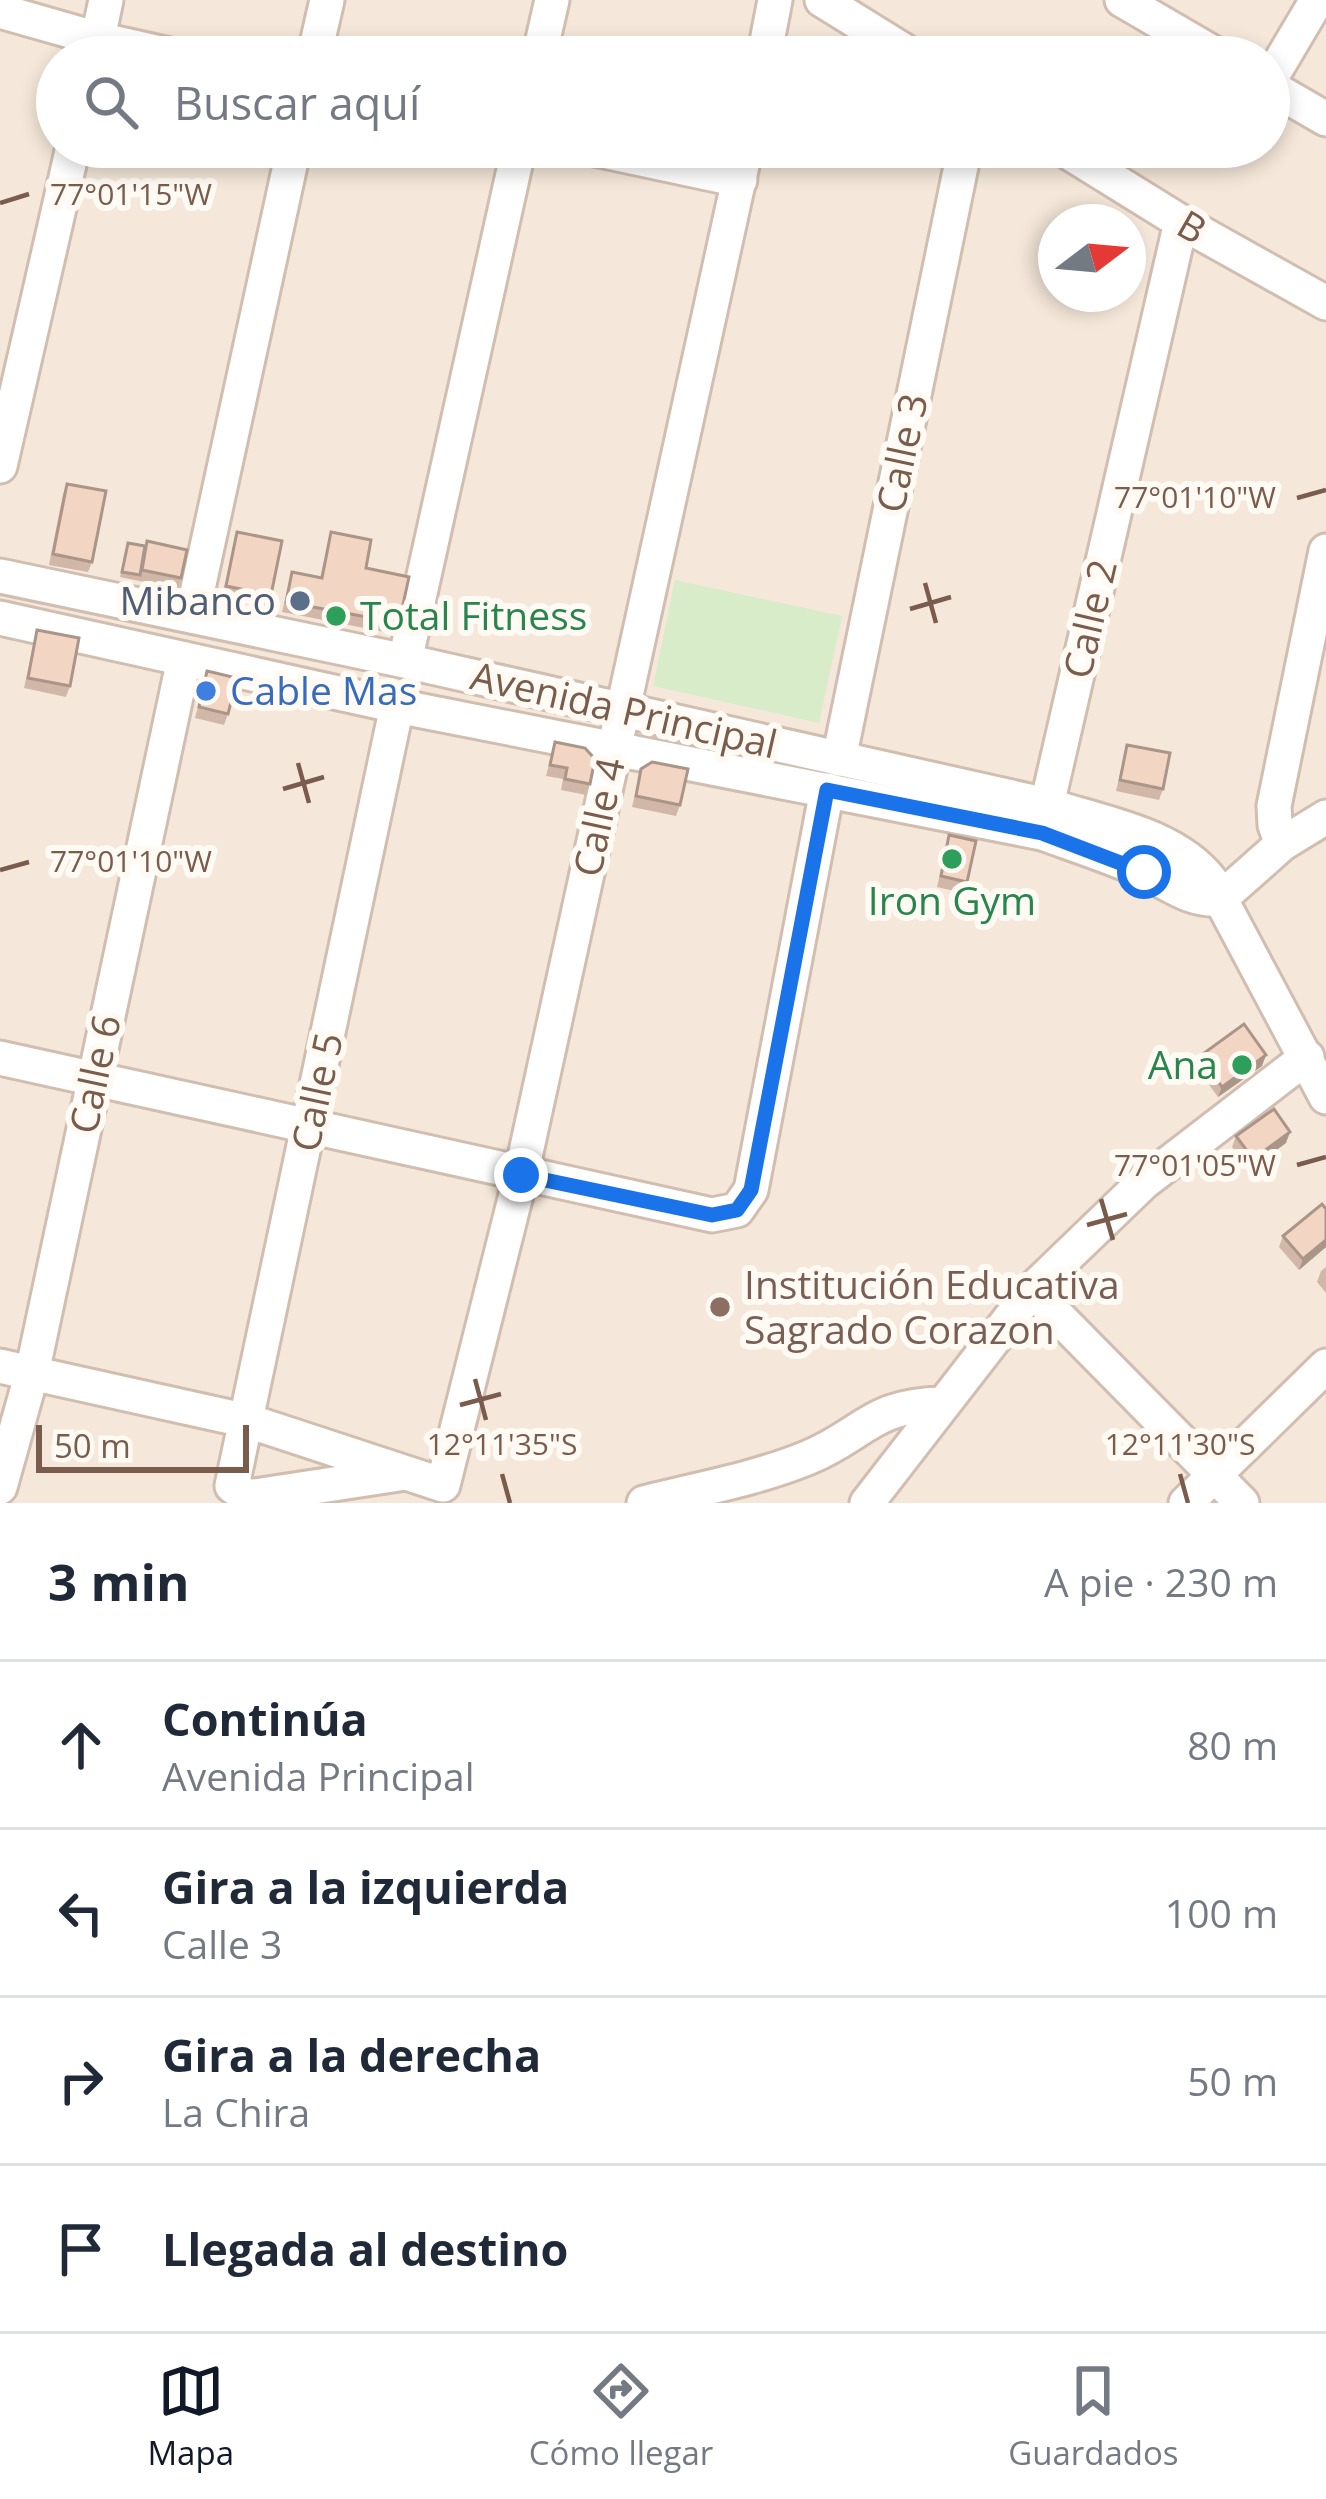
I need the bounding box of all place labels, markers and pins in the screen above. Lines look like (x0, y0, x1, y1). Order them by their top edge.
place label: Mibanco (119, 573, 276, 626)
marker: Mibanco (287, 588, 313, 614)
place label: Total Fitness (360, 588, 587, 641)
marker: Total Fitness (323, 603, 349, 629)
place label: Cable Mas (230, 663, 417, 716)
marker: Cable Mas (193, 678, 219, 704)
marker: Iron Gym (939, 846, 965, 872)
place label: Iron Gym (868, 873, 1036, 926)
place label: Ana (1148, 1037, 1218, 1090)
marker: Ana (1229, 1052, 1255, 1078)
place label: Institución Educativa Sagrado Corazon (744, 1257, 1120, 1355)
marker: Institución Educativa Sagrado Corazon (707, 1294, 733, 1320)

